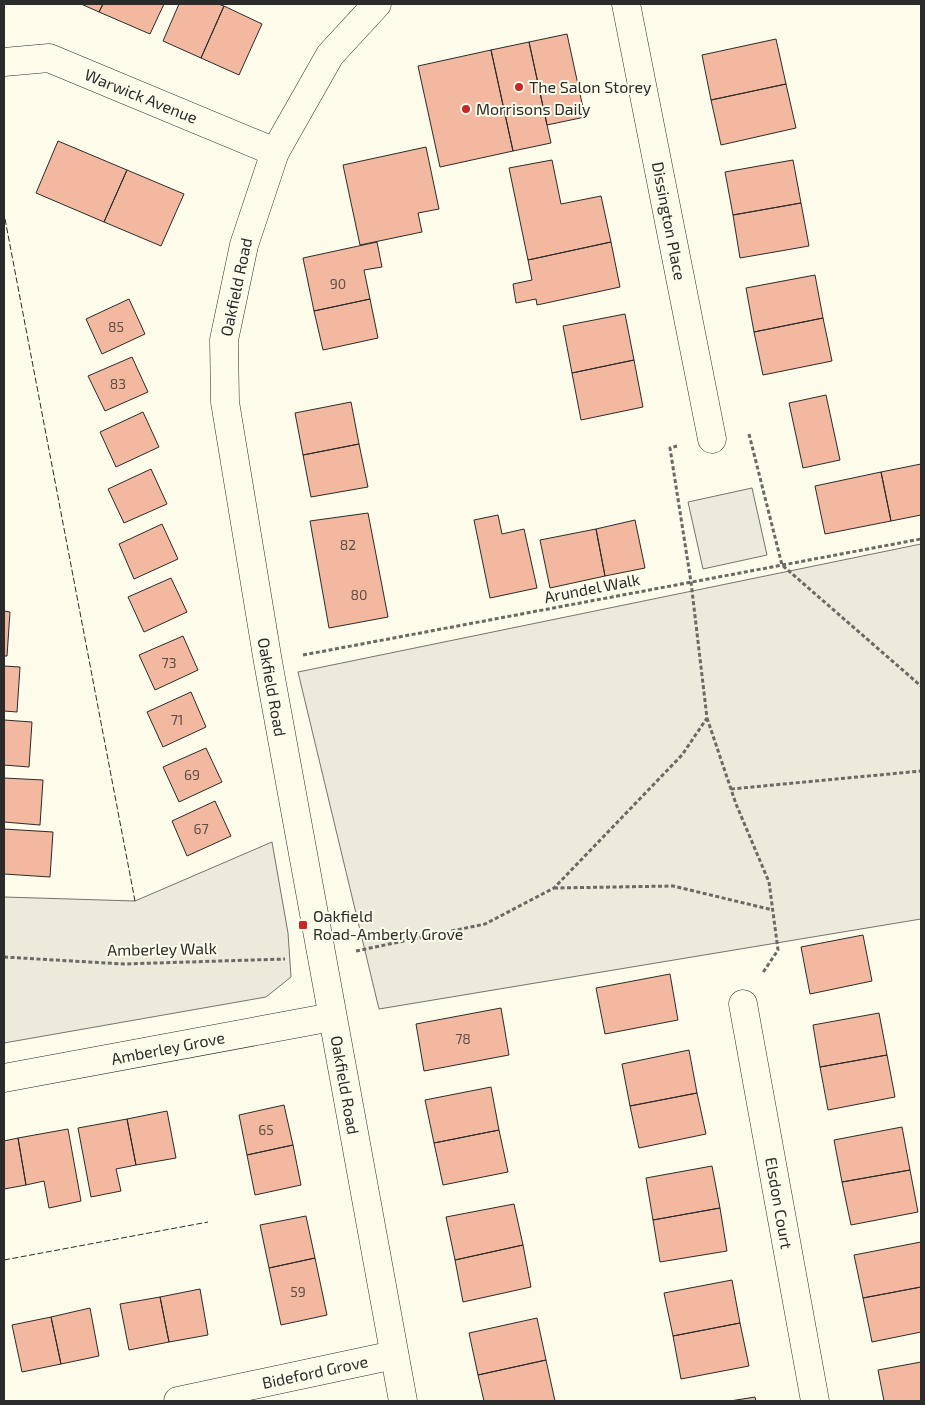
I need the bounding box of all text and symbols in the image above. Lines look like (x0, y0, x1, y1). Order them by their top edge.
street label: Warwick Avenue (82, 64, 200, 127)
place label: The Salon Storey (529, 77, 652, 96)
marker: The Salon Storey (513, 81, 525, 93)
place label: Morrisons Daily (476, 99, 591, 118)
marker: Morrisons Daily (460, 103, 472, 115)
street label: Dissington Place (649, 160, 690, 282)
street label: Oakfield Road (216, 236, 255, 338)
house number: 90 (330, 275, 346, 292)
house number: 85 (108, 318, 124, 335)
house number: 83 (110, 375, 126, 392)
house number: 82 (340, 536, 356, 553)
street label: Arundel Walk (543, 569, 641, 606)
house number: 80 (351, 586, 367, 603)
street label: Oakfield Road (254, 636, 291, 738)
house number: 73 (162, 654, 176, 671)
house number: 71 (171, 711, 183, 728)
house number: 69 (184, 766, 200, 783)
house number: 67 (193, 820, 209, 837)
place label: Oakfield Road-Amberly Grove (313, 906, 463, 943)
marker: Oakfield Road-Amberly Grove (297, 919, 309, 931)
street label: Amberley Walk (107, 938, 217, 959)
street label: Amberley Grove (110, 1027, 226, 1068)
house number: 78 (455, 1030, 471, 1047)
street label: Oakfield Road (327, 1034, 364, 1136)
house number: 65 (258, 1121, 274, 1138)
street label: Elsdon Court (762, 1156, 797, 1250)
house number: 59 (290, 1283, 306, 1300)
street label: Bideford Grove (260, 1351, 370, 1392)

